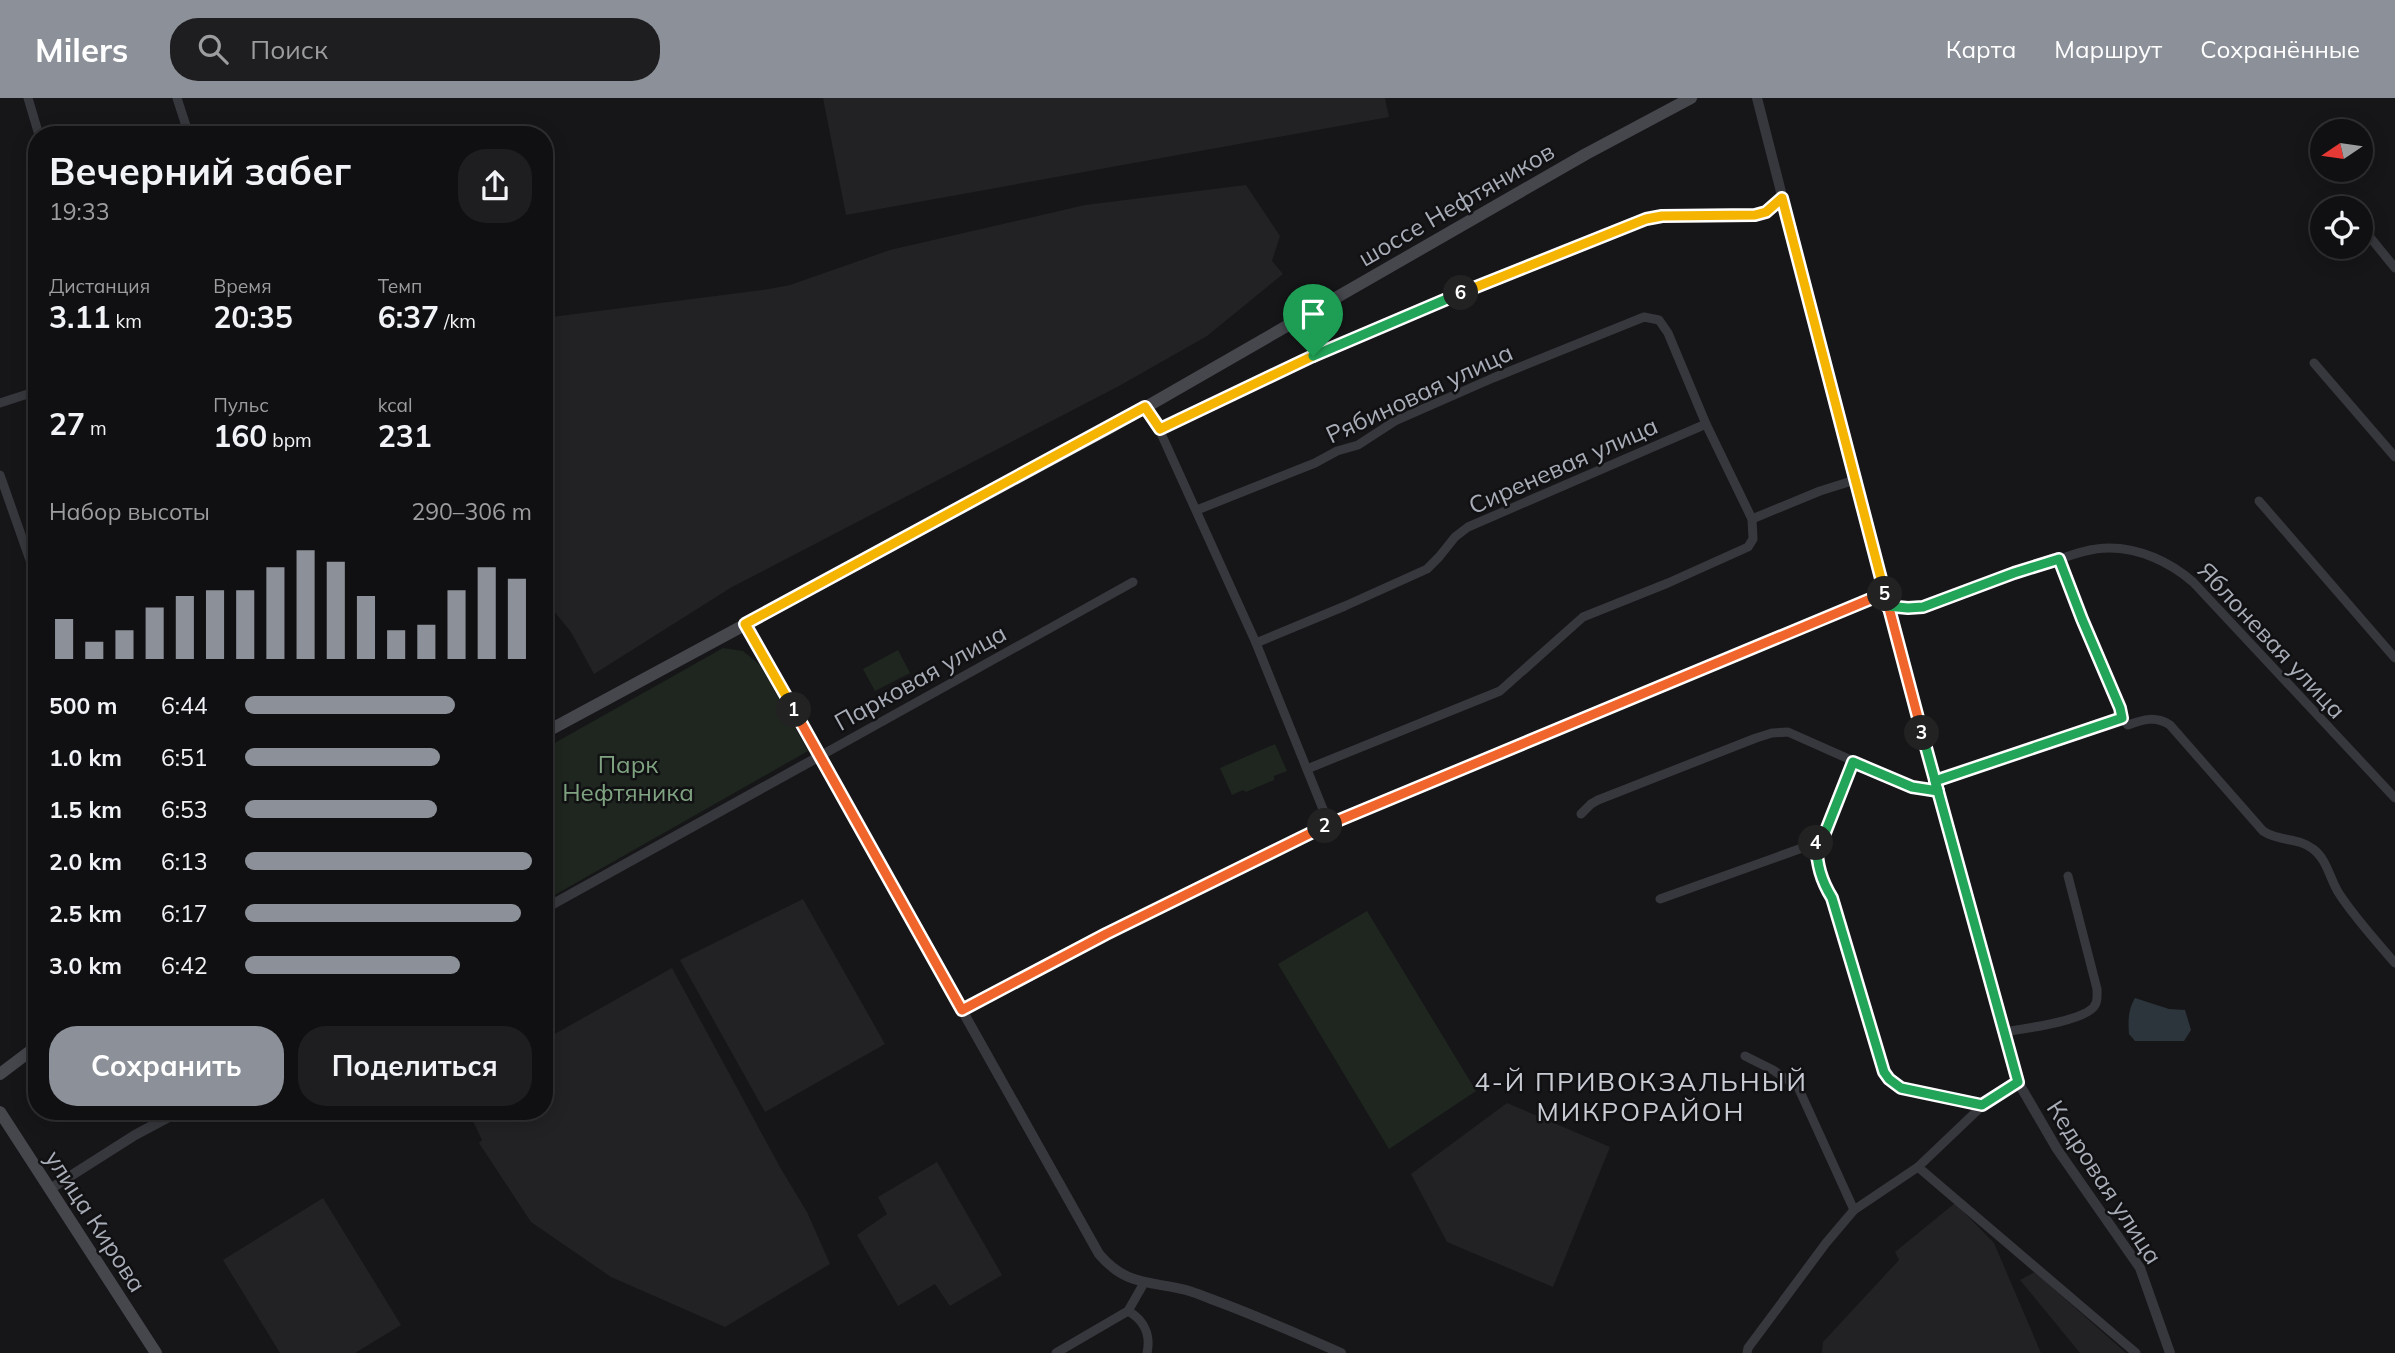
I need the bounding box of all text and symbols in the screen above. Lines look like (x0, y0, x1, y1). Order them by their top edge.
search box (170, 18, 660, 81)
text: Milers (35, 29, 128, 70)
icon: search (194, 30, 232, 68)
text: Поиск (250, 33, 328, 66)
text: Карта (1946, 34, 2016, 64)
text: Маршрут (2054, 34, 2162, 64)
text: Сохранённые (2200, 34, 2360, 64)
north arrow (2310, 119, 2373, 182)
map controls (2310, 119, 2373, 259)
street label: шоссе Нефтяников (1353, 136, 1559, 272)
text: Вечерний забег (49, 147, 351, 195)
button: share (458, 149, 532, 223)
button: locate (2310, 196, 2373, 259)
text: 19:33 (49, 197, 109, 226)
text: Дистанция (49, 274, 150, 298)
text: Время (213, 274, 272, 298)
text: Темп (378, 274, 422, 298)
pin: 6 (1444, 276, 1478, 310)
text: 6 (1455, 280, 1466, 304)
pin (1283, 284, 1343, 356)
icon: arrive (1294, 295, 1332, 333)
text: 3.11 (49, 298, 110, 336)
text: 20:35 (213, 298, 293, 336)
text: 6:37 (378, 298, 439, 336)
text: km (110, 309, 142, 333)
text: /km (439, 309, 476, 333)
street label: Рябиновая улица (1321, 337, 1517, 449)
text: Пульс (213, 393, 269, 417)
text: kcal (378, 393, 412, 417)
text: 27 (49, 405, 85, 443)
street label: Сиреневая улица (1464, 410, 1662, 520)
text: m (85, 416, 107, 440)
text: 160 (213, 417, 267, 455)
text: 231 (378, 417, 432, 455)
text: bpm (267, 428, 312, 452)
text: Набор высоты (49, 497, 210, 526)
text: 290–306 m (411, 497, 532, 526)
street label: Яблоневая улица (2192, 555, 2352, 725)
pin: 5 (1868, 576, 1902, 612)
text: 5 (1879, 581, 1890, 605)
street label: Парковая улица (829, 617, 1011, 737)
text: 500 m (49, 691, 117, 720)
text: 6:44 (161, 691, 208, 720)
pin: 1 (776, 692, 812, 728)
text: 1 (788, 697, 799, 721)
pin: 3 (1904, 716, 1940, 750)
text: 3 (1916, 720, 1927, 744)
text: 1.0 km (49, 743, 122, 772)
text: 6:51 (161, 743, 208, 772)
park label: Парк Нефтяника (562, 749, 694, 807)
text: 1.5 km (49, 795, 122, 824)
text: 6:53 (161, 795, 208, 824)
pin: 2 (1308, 808, 1342, 844)
text: 2 (1319, 813, 1330, 837)
pin: 4 (1798, 826, 1834, 860)
text: 4 (1810, 830, 1821, 854)
text: 2.0 km (49, 847, 122, 876)
text: 6:13 (161, 847, 208, 876)
text: 2.5 km (49, 899, 122, 928)
text: 6:17 (161, 899, 208, 928)
text: 3.0 km (49, 951, 122, 980)
text: 6:42 (161, 951, 208, 980)
button: Сохранить (49, 1026, 284, 1106)
button: Поделиться (298, 1026, 532, 1106)
district label: 4-Й ПРИВОКЗАЛЬНЫЙ МИКРОРАЙОН (1474, 1065, 1808, 1128)
street label: Кедровая улица (2041, 1094, 2169, 1270)
street label: улица Кирова (39, 1145, 153, 1297)

